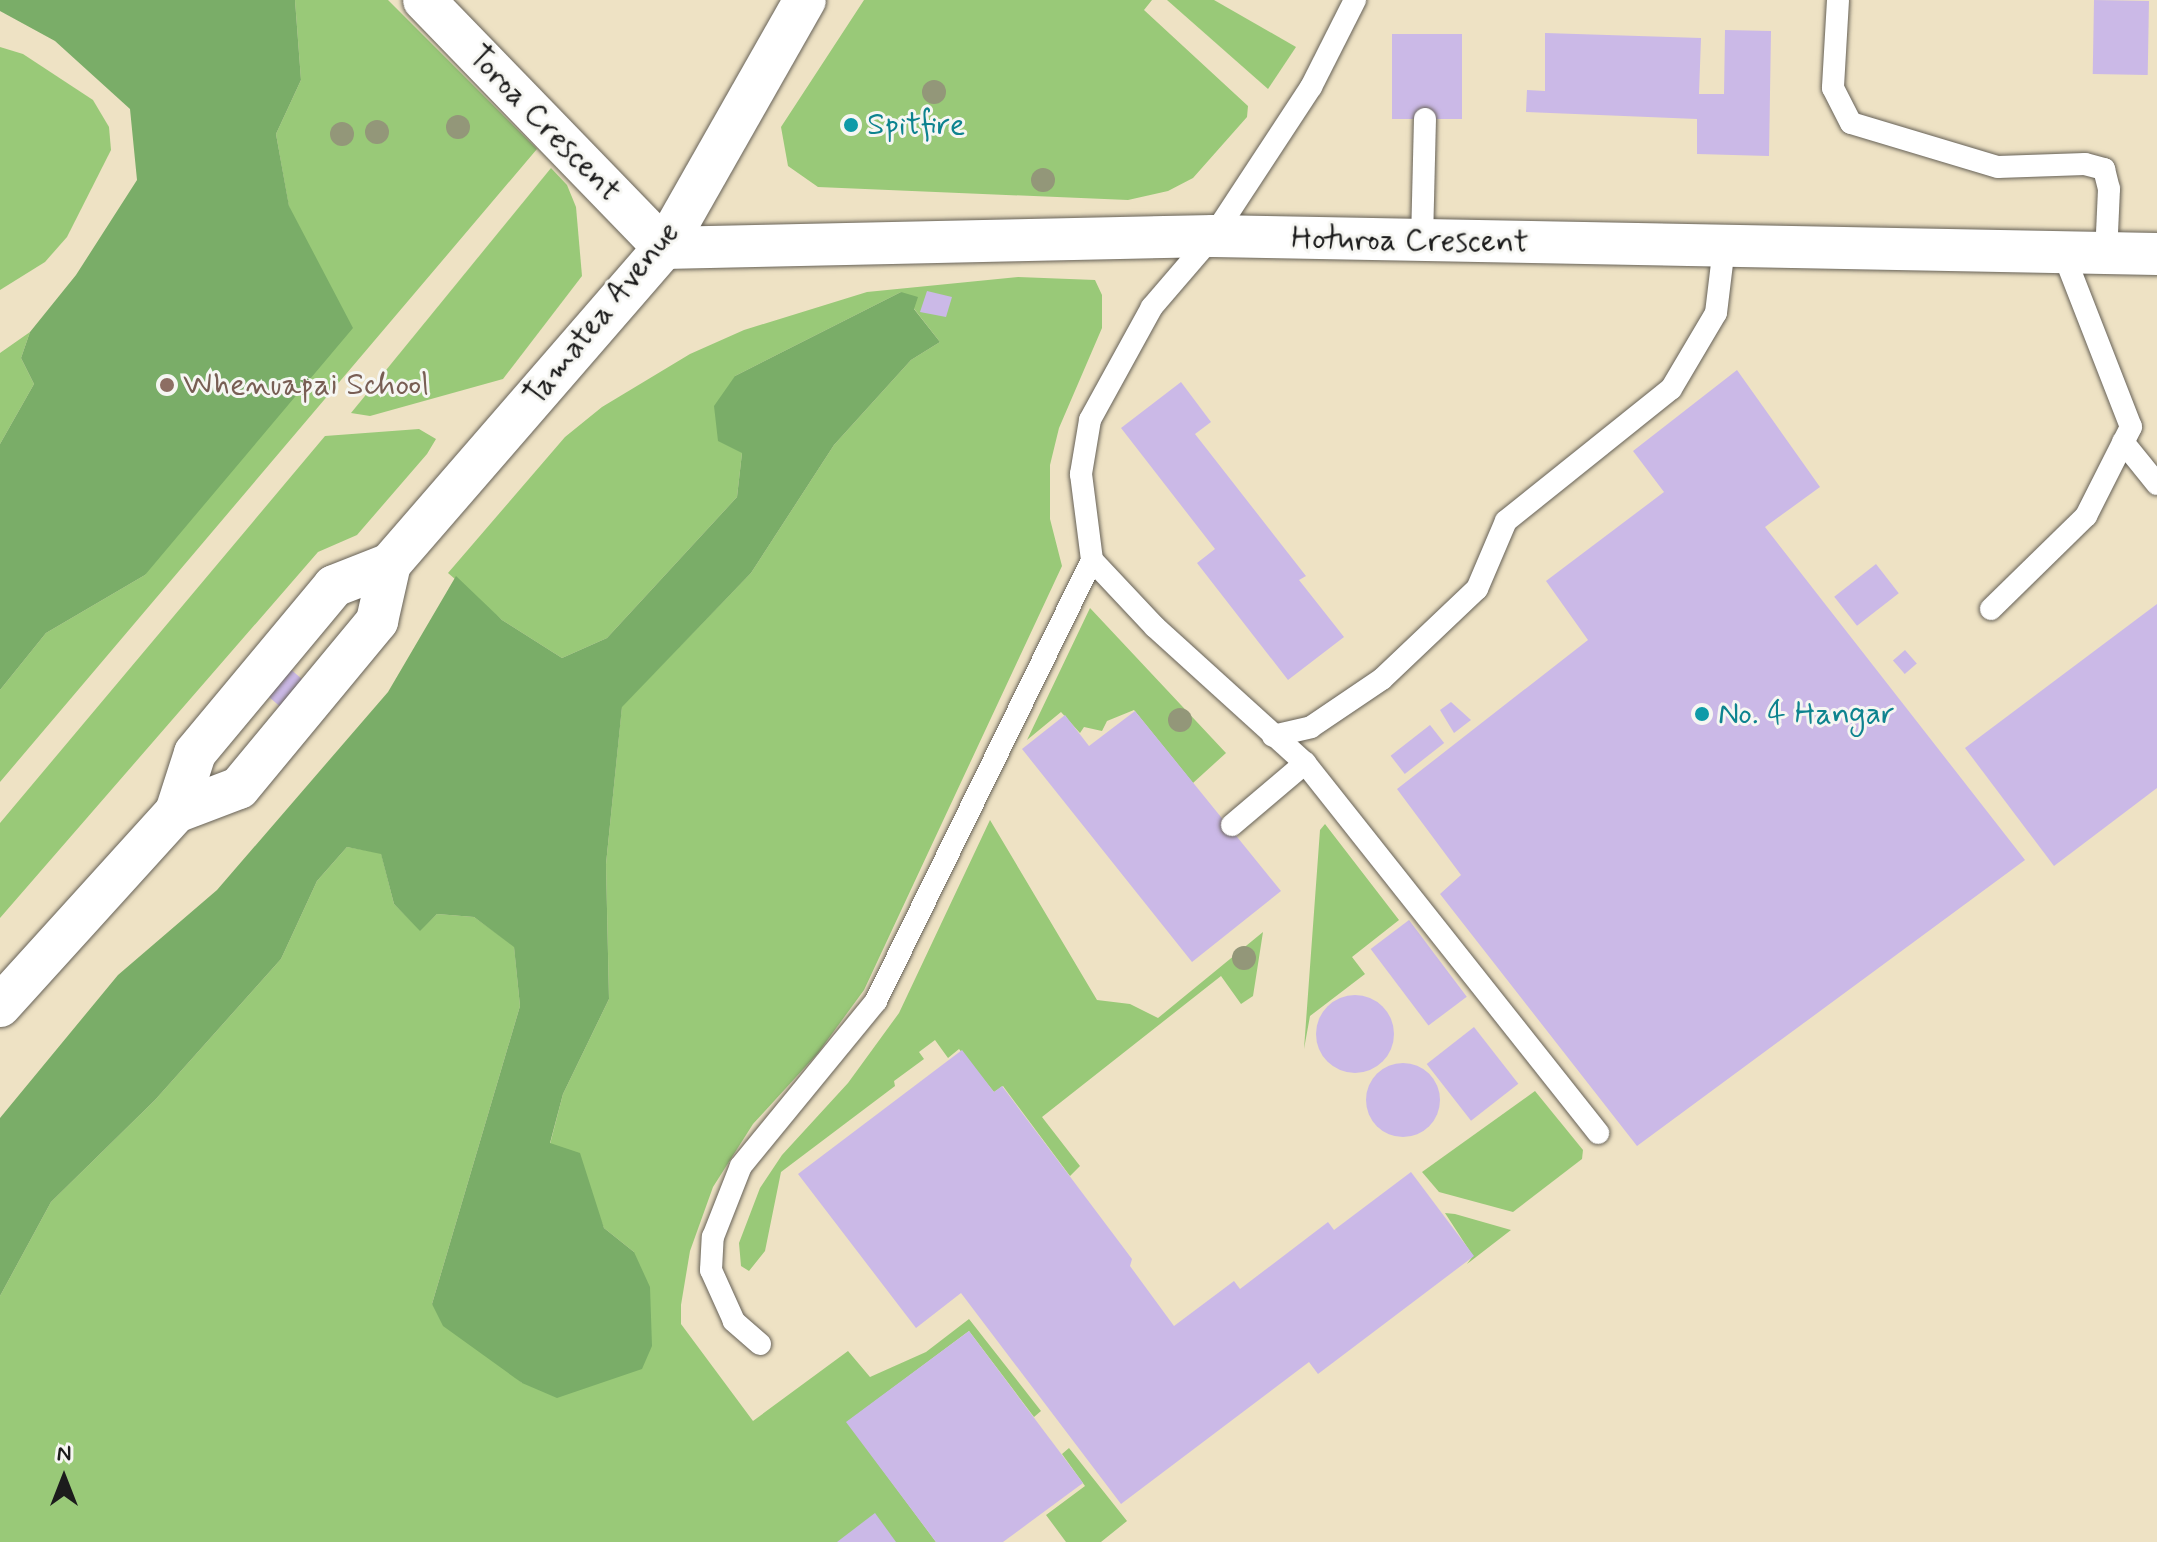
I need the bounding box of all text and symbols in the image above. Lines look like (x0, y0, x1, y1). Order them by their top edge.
street label: Toroa Crescent (460, 38, 628, 210)
place label: Spitfire (867, 106, 965, 144)
marker: Spitfire (842, 116, 860, 134)
street label: Tamatea Avenue (515, 212, 689, 416)
street label: Hoturoa Crescent (1291, 220, 1529, 262)
place label: Whenuapai School (183, 366, 429, 404)
marker: Whenuapai School (158, 376, 176, 394)
place label: No. 4 Hangar (1718, 695, 1895, 733)
marker: No. 4 Hangar (1693, 705, 1711, 723)
north arrow (24, 1438, 104, 1518)
text: N (57, 1440, 71, 1468)

